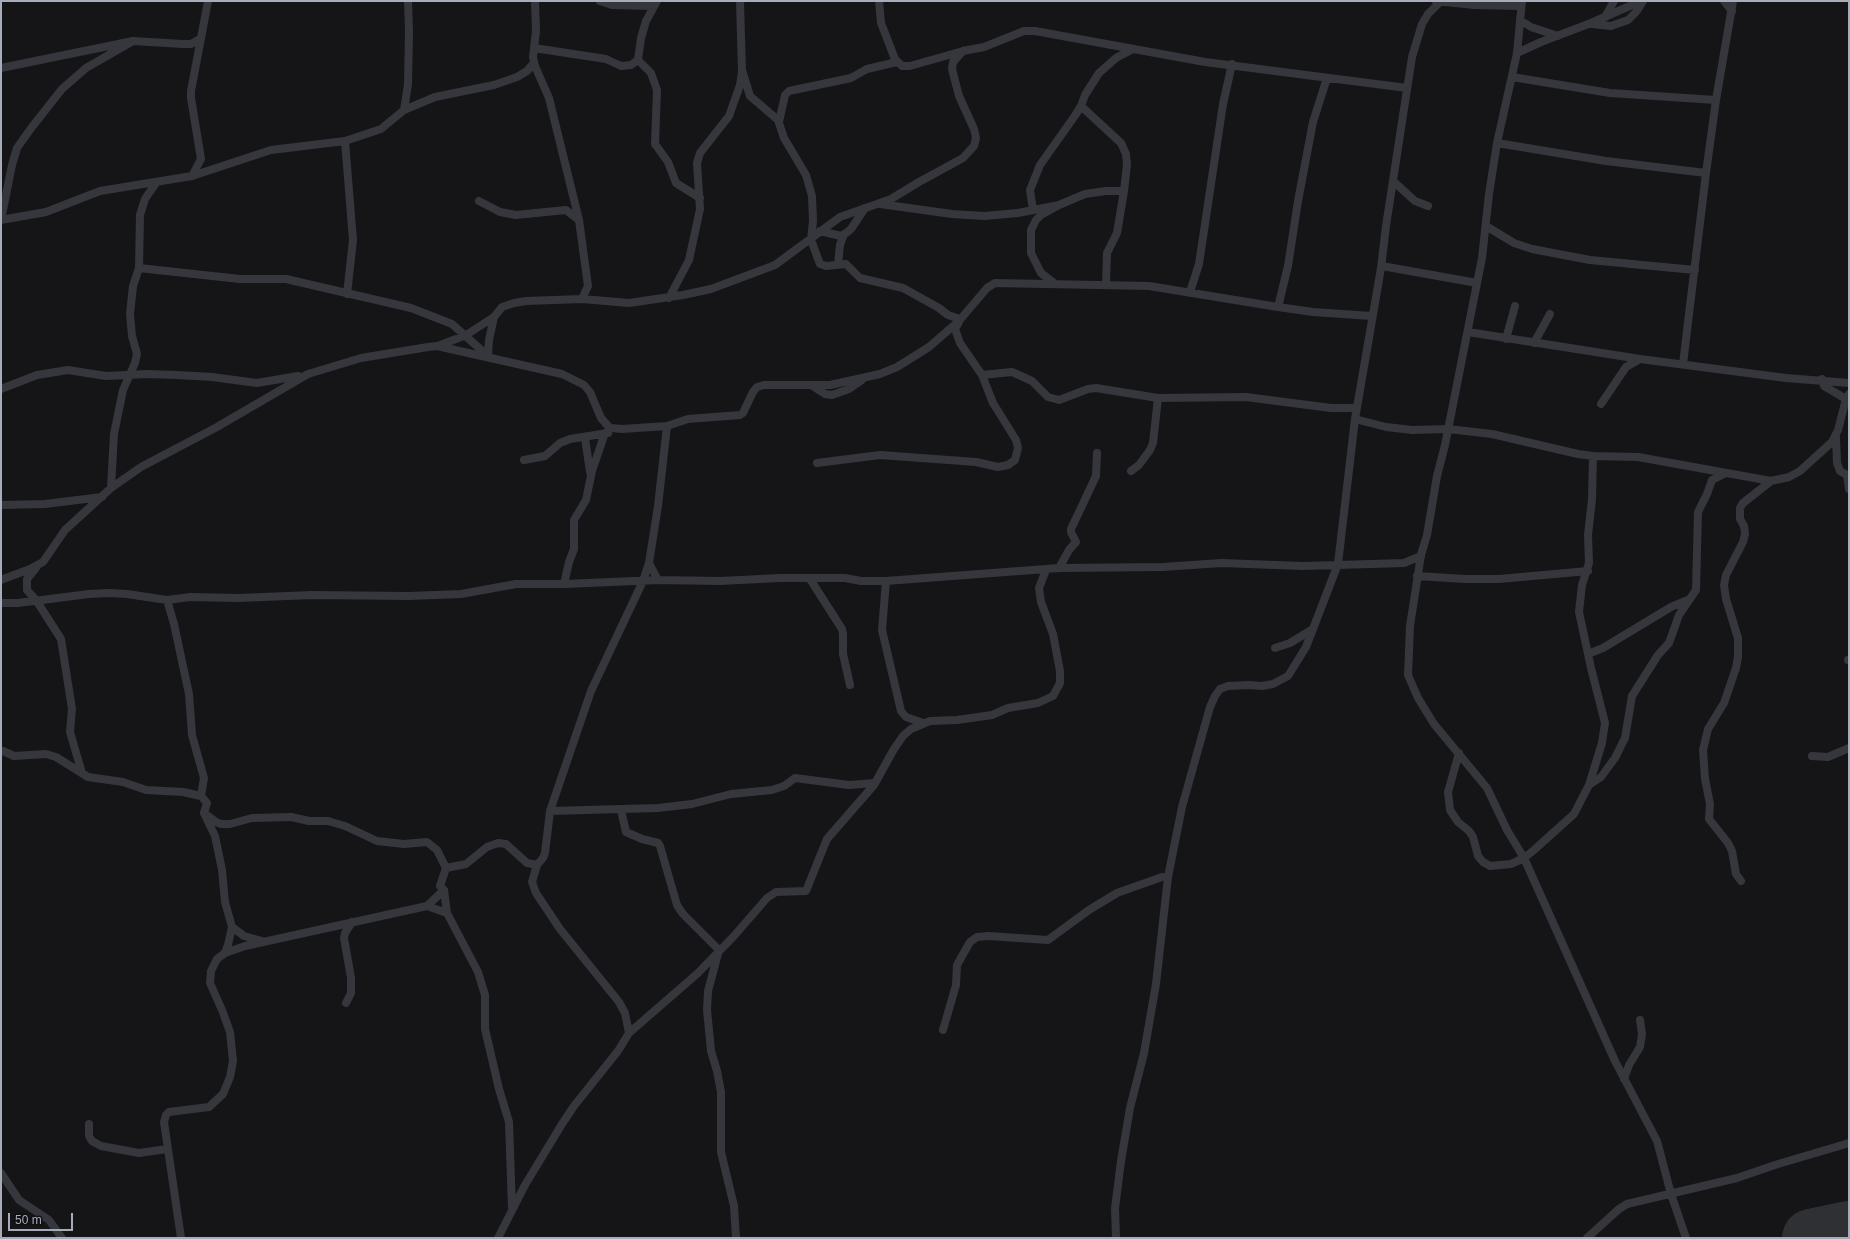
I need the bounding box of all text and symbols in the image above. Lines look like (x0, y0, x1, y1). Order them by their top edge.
scale bar (10, 1205, 75, 1231)
text: 50 m (15, 1213, 42, 1227)

